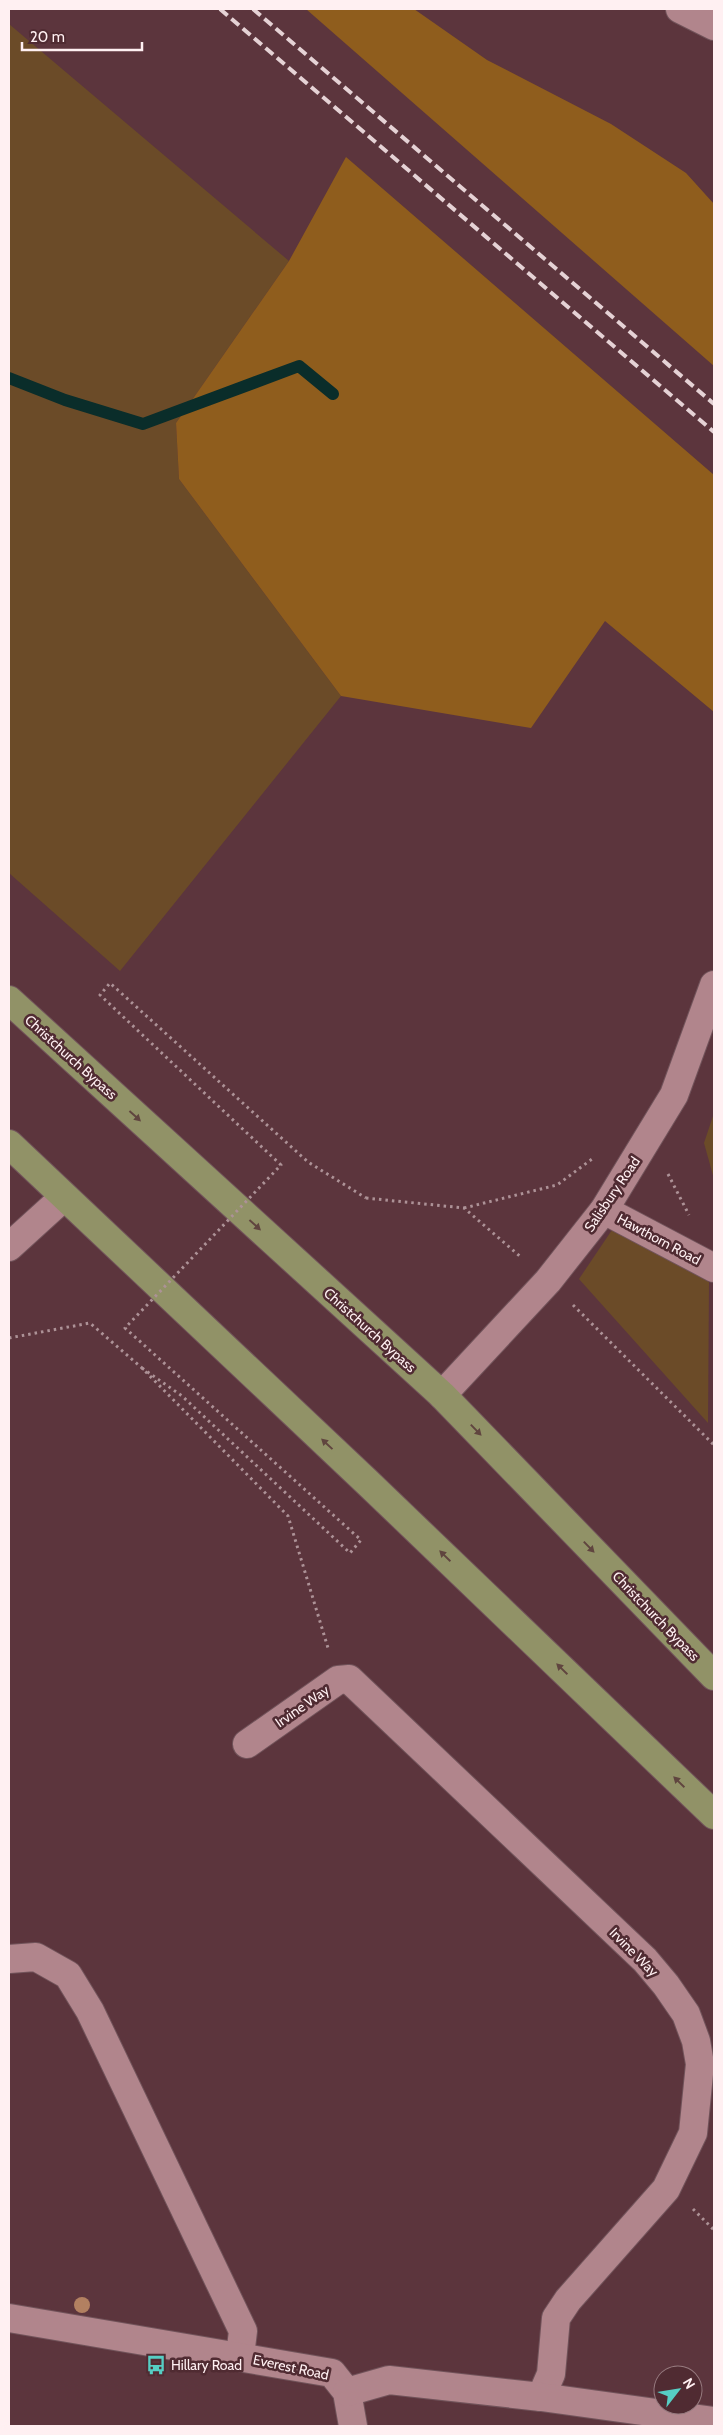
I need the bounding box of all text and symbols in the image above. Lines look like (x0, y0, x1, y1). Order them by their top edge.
scale bar (22, 20, 142, 52)
text: 20 m (30, 28, 65, 46)
street label: Christchurch Bypass (21, 1011, 121, 1103)
one-way arrow (129, 1110, 142, 1121)
street label: Salisbury Road (580, 1153, 644, 1235)
street label: Hawthorn Road (614, 1209, 704, 1269)
one-way arrow (249, 1219, 261, 1231)
street label: Christchurch Bypass (320, 1284, 420, 1376)
one-way arrow (470, 1424, 482, 1436)
one-way arrow (322, 1438, 334, 1450)
one-way arrow (583, 1541, 595, 1553)
one-way arrow (439, 1550, 451, 1562)
street label: Christchurch Bypass (609, 1567, 704, 1665)
one-way arrow (556, 1663, 568, 1675)
street label: Irvine Way (271, 1681, 333, 1731)
one-way arrow (673, 1776, 685, 1788)
street label: Irvine Way (606, 1924, 662, 1980)
street label: Everest Road (252, 2350, 330, 2384)
bus stop icon: Hillary Road (145, 2354, 167, 2376)
place label: Hillary Road (171, 2356, 242, 2374)
north arrow (653, 2365, 703, 2415)
text: N (679, 2374, 699, 2392)

